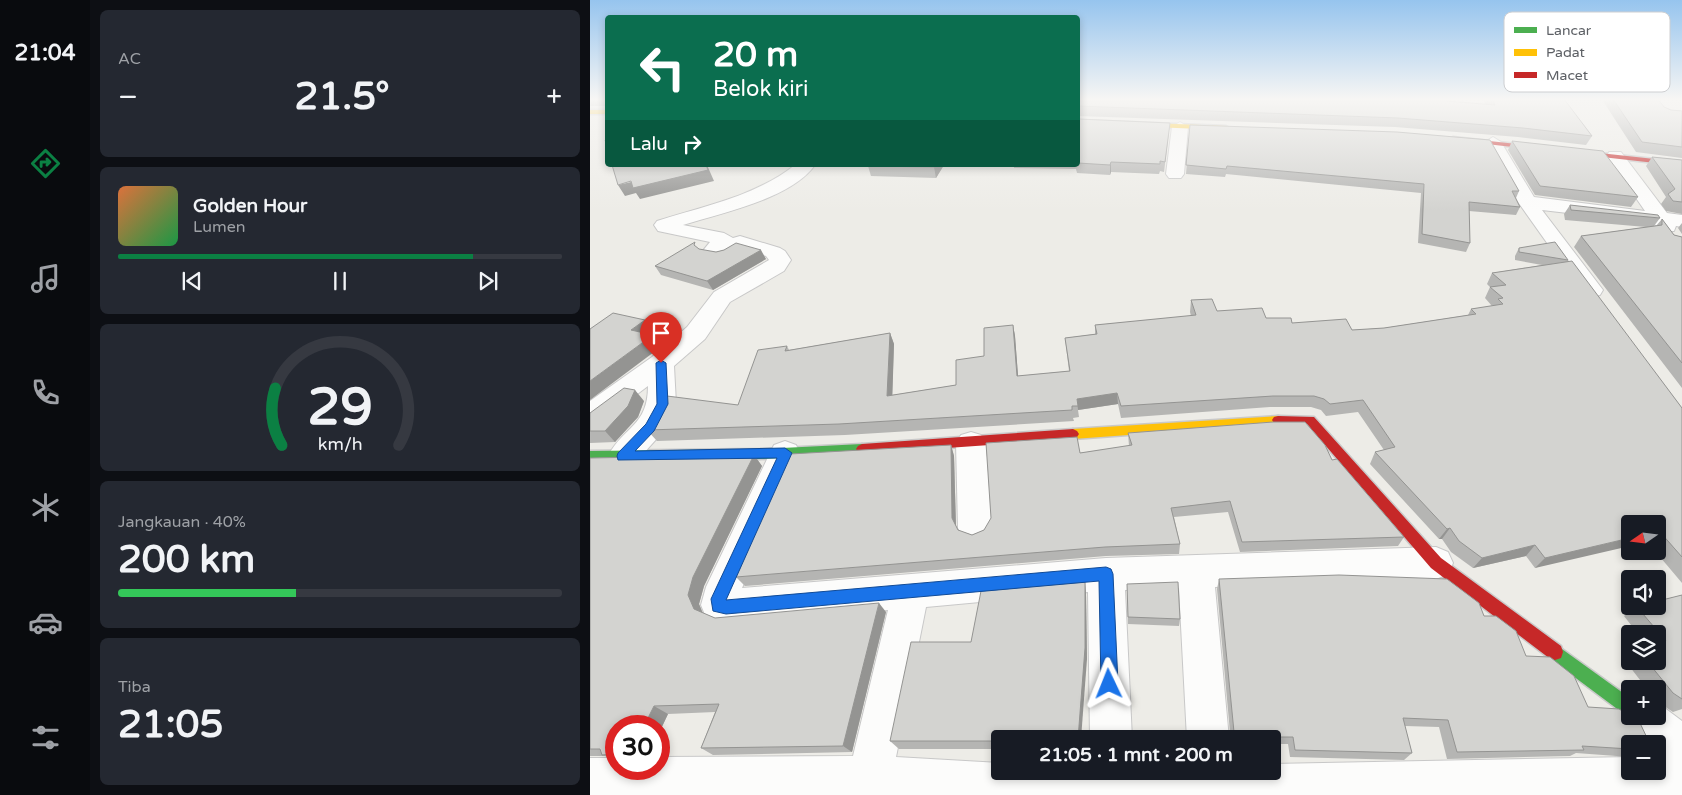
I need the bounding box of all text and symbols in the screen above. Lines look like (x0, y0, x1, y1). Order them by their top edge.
legend (1504, 12, 1670, 92)
text: Lancar (1546, 22, 1592, 39)
text: 20 m (713, 34, 798, 76)
icon: left (630, 35, 695, 100)
text: 21:04 (15, 40, 75, 66)
text: Padat (1546, 44, 1585, 61)
text: AC (118, 49, 141, 69)
text: Macet (1546, 67, 1589, 84)
text: 21.5° (295, 74, 390, 120)
text: Belok kiri (713, 76, 809, 102)
text: − (118, 80, 138, 114)
text: + (546, 80, 562, 114)
icon: right (678, 130, 706, 158)
text: Lalu (630, 133, 668, 155)
icon: directions (28, 146, 63, 181)
text: Golden Hour (193, 195, 307, 217)
text: Lumen (193, 217, 245, 237)
icon: music (28, 261, 63, 296)
icon: previous (178, 267, 206, 295)
icon: pause (326, 267, 354, 295)
icon: next (474, 267, 502, 295)
pin (640, 312, 682, 363)
icon: arrive (647, 319, 675, 347)
icon: phone (28, 375, 63, 410)
text: 29 (307, 376, 373, 439)
text: km/h (318, 434, 362, 455)
icon: climate (28, 490, 63, 525)
text: Jangkauan · 40% (118, 512, 246, 532)
north arrow (1621, 515, 1666, 560)
map controls (1621, 515, 1666, 780)
text: 200 km (118, 537, 255, 583)
button: sound (1621, 570, 1666, 615)
icon: car (28, 605, 63, 640)
button: layers (1621, 625, 1666, 670)
position arrow (1082, 657, 1134, 709)
text: Tiba (118, 677, 151, 697)
button: + (1621, 680, 1666, 725)
text: 21:05 (118, 702, 223, 748)
speed limit sign: 30 (605, 715, 670, 780)
icon: filters (28, 720, 63, 755)
button: − (1621, 735, 1666, 780)
text: 21:05 · 1 mnt · 200 m (1039, 744, 1233, 766)

